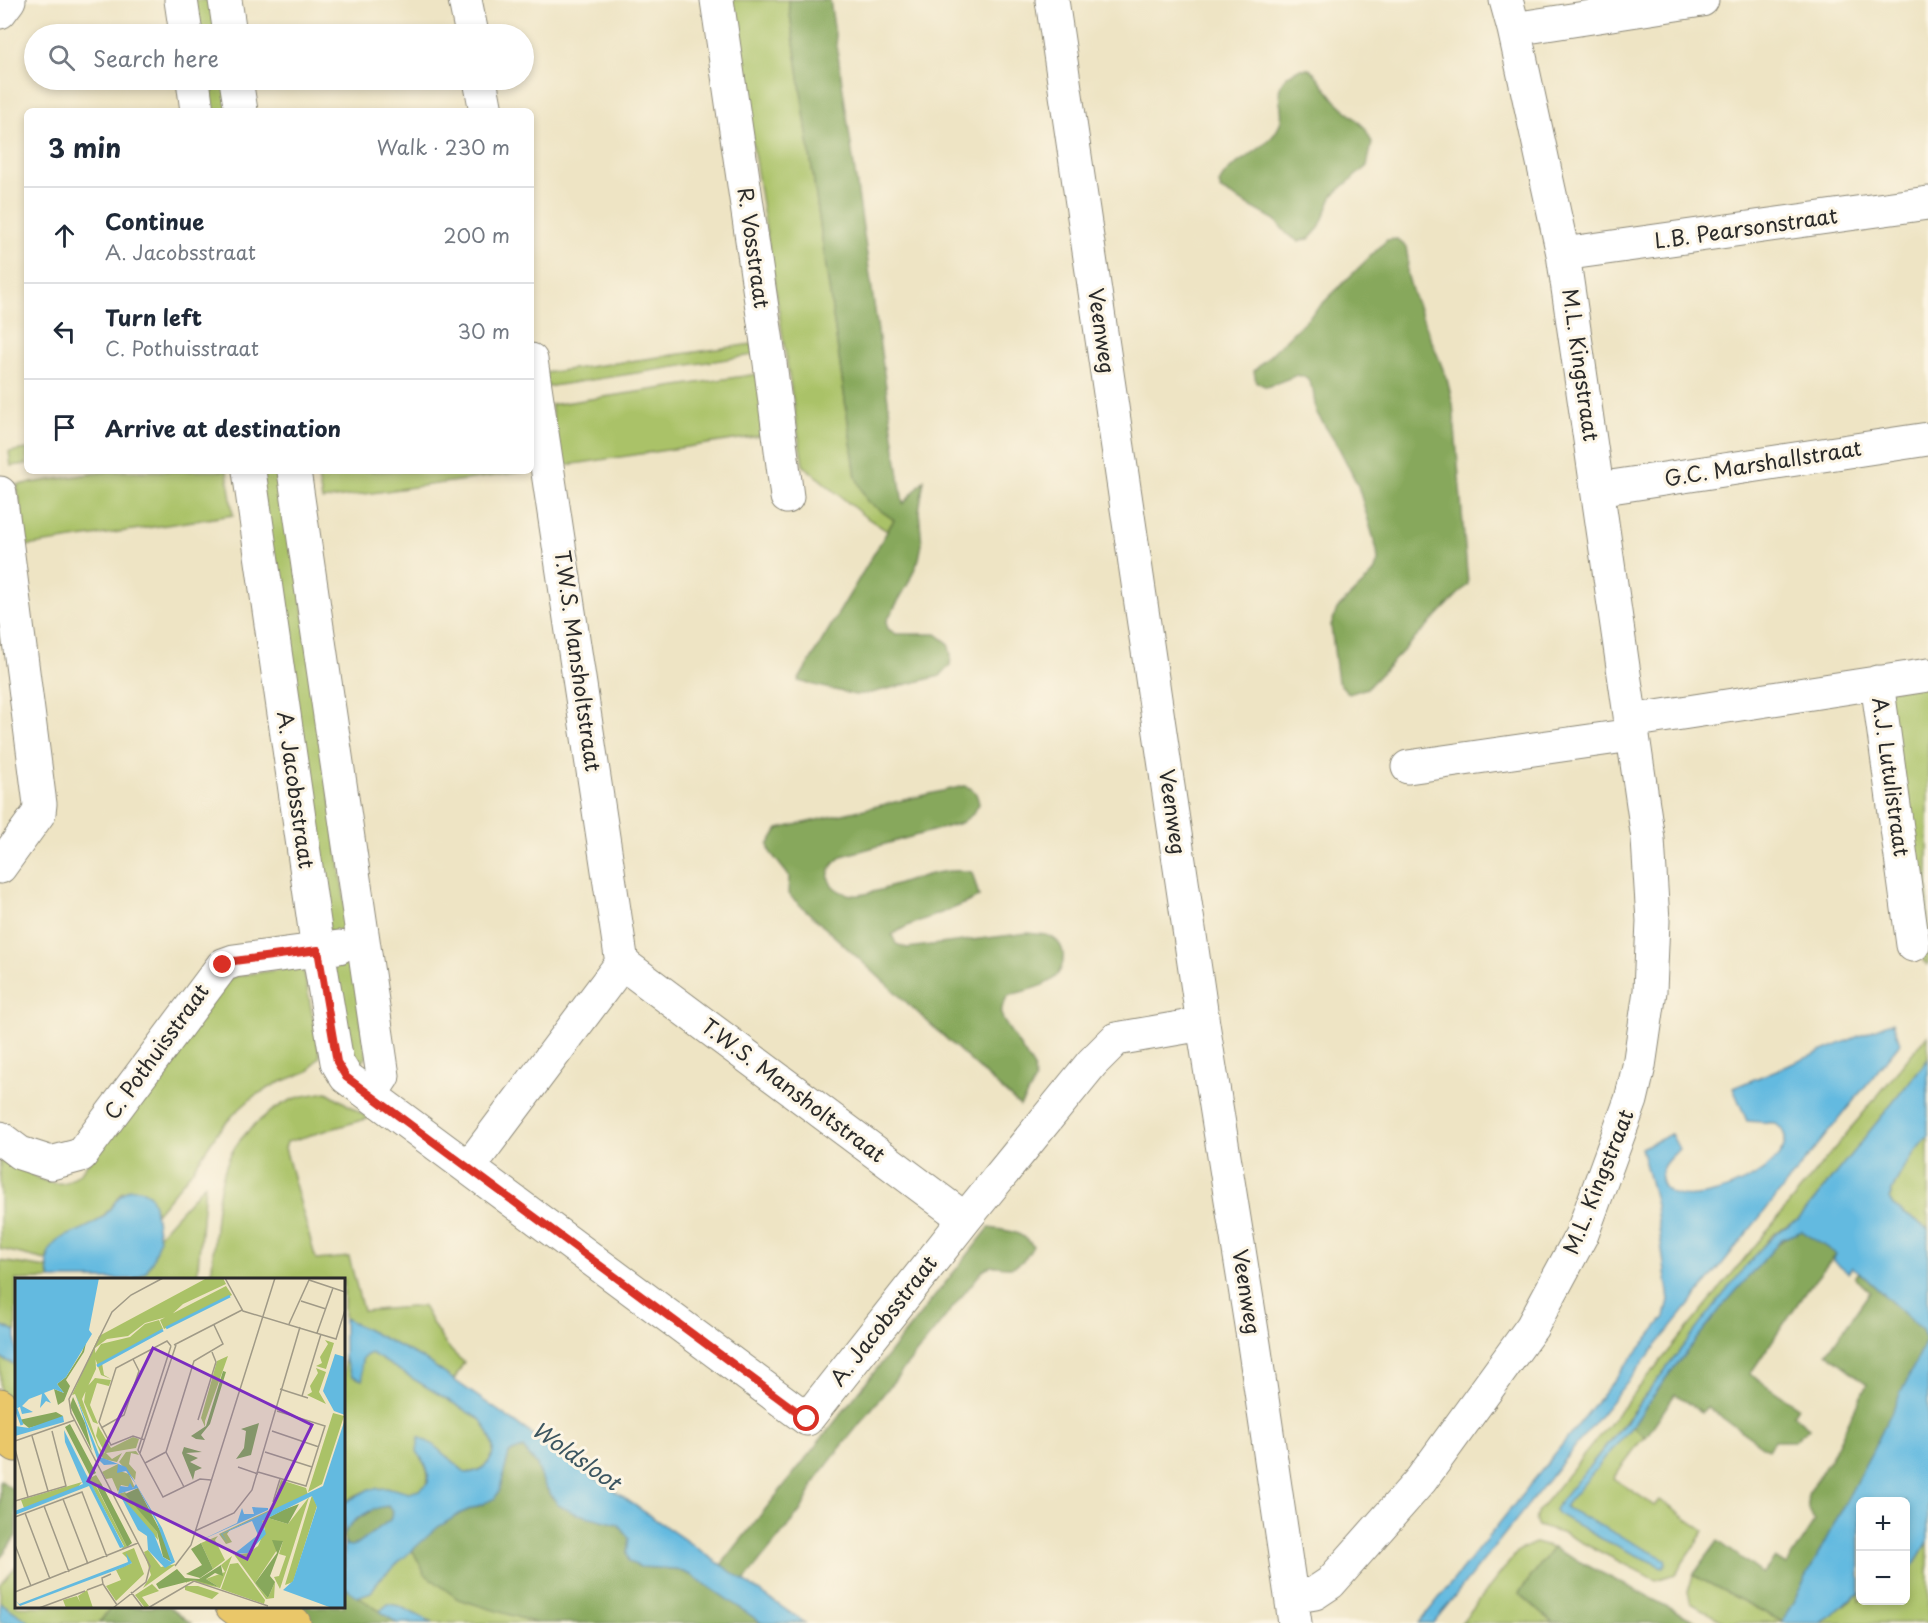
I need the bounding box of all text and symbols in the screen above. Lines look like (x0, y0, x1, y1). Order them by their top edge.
search box (24, 24, 534, 90)
icon: search (45, 41, 78, 74)
text: Search here (93, 41, 219, 74)
text: 3 min (48, 128, 121, 167)
text: Walk · 230 m (377, 132, 510, 162)
street label: R. Vosstraat (731, 185, 779, 310)
street label: L.B. Pearsonstraat (1652, 198, 1839, 256)
text: Continue (105, 204, 204, 237)
icon: ahead (48, 219, 81, 252)
text: 200 m (443, 220, 510, 250)
text: A. Jacobsstraat (105, 237, 256, 267)
street label: Veenweg (1081, 286, 1125, 376)
street label: M.L. Kingstraat (1555, 286, 1609, 443)
text: Turn left (105, 300, 202, 333)
icon: left (48, 315, 81, 348)
text: 30 m (457, 316, 510, 346)
text: C. Pothuisstraat (105, 333, 259, 363)
icon: arrive (48, 411, 81, 444)
text: Arrive at destination (105, 411, 341, 444)
street label: G.C. Marshallstraat (1662, 431, 1864, 493)
street label: T.W.S. Mansholtstraat (548, 548, 610, 773)
street label: A.J. Lutulistraat (1865, 695, 1919, 858)
street label: A. Jacobsstraat (270, 709, 324, 870)
street label: Veenweg (1152, 767, 1196, 857)
route end (209, 951, 235, 977)
street label: C. Pothuisstraat (95, 976, 216, 1126)
street label: T.W.S. Mansholtstraat (695, 1009, 893, 1169)
street label: M.L. Kingstraat (1554, 1104, 1641, 1259)
street label: Veenweg (1225, 1247, 1271, 1337)
street label: A. Jacobsstraat (821, 1248, 944, 1392)
inset map (15, 1278, 345, 1608)
route start (793, 1405, 819, 1431)
water label: Woldsloot (526, 1412, 630, 1499)
map controls (1856, 1497, 1910, 1605)
button: + (1856, 1497, 1910, 1551)
button: − (1856, 1551, 1910, 1605)

